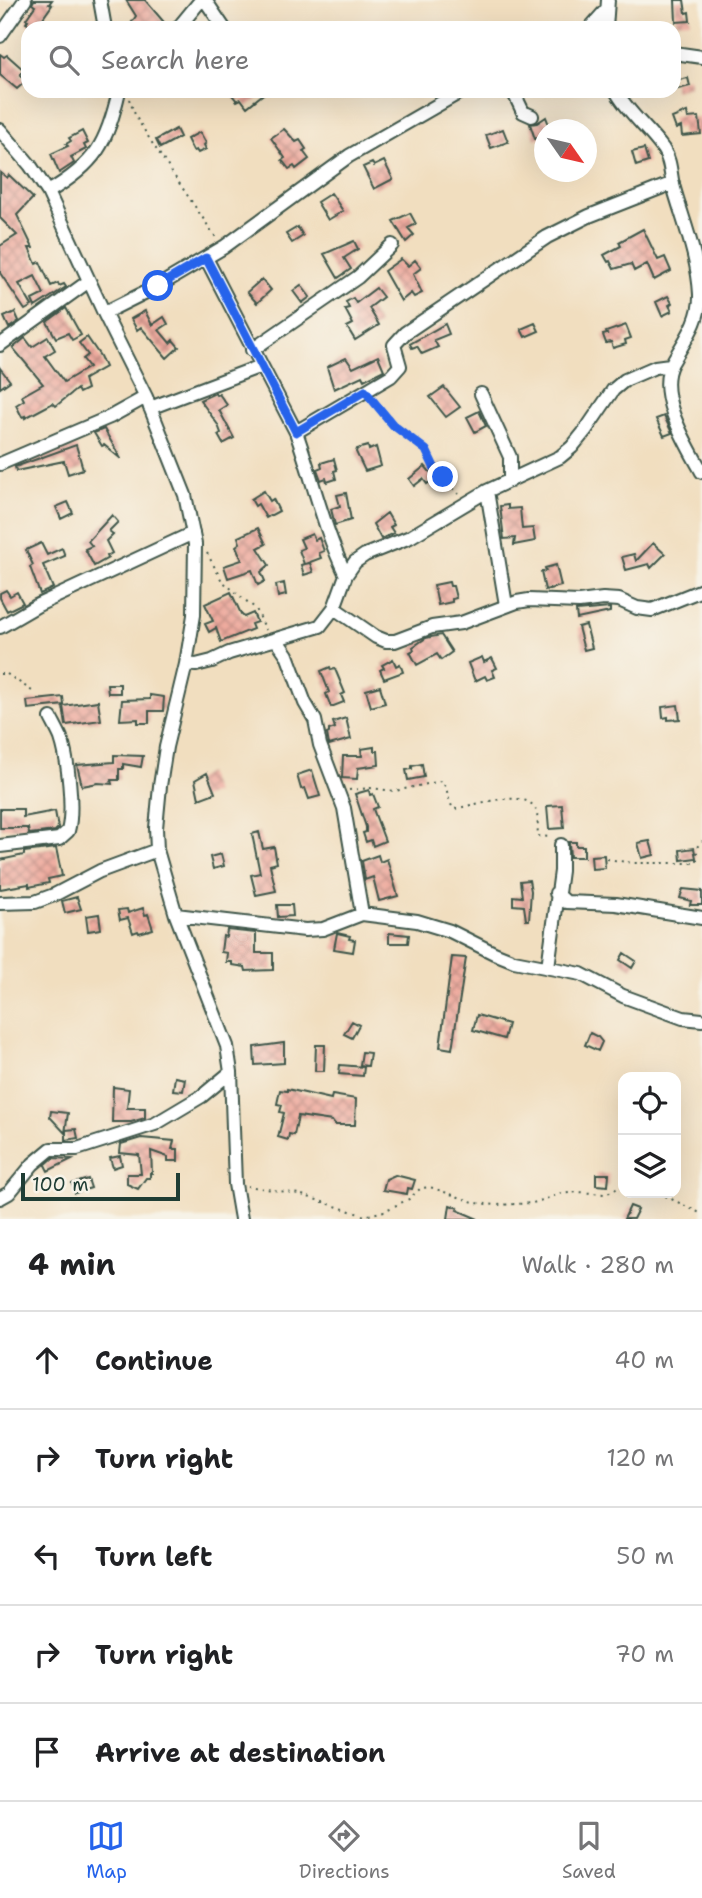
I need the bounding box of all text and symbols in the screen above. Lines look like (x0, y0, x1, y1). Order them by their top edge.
search box (21, 21, 681, 98)
icon: search (45, 41, 83, 79)
text: Search here (101, 42, 250, 77)
north arrow (534, 119, 597, 182)
route start (142, 270, 173, 301)
route end (427, 461, 458, 492)
map controls (618, 1072, 681, 1198)
button: locate (618, 1072, 681, 1135)
button: layers (618, 1135, 681, 1198)
scale bar (21, 1170, 180, 1202)
text: 100 m (32, 1172, 89, 1197)
text: 4 min (28, 1244, 115, 1285)
text: Walk · 280 m (521, 1250, 674, 1280)
icon: ahead (28, 1341, 66, 1379)
text: Continue (95, 1343, 213, 1378)
text: 40 m (614, 1345, 674, 1375)
icon: right (28, 1439, 66, 1477)
text: Turn right (95, 1441, 233, 1476)
text: 120 m (606, 1443, 674, 1473)
icon: left (28, 1537, 66, 1575)
text: Turn left (95, 1539, 212, 1574)
text: 50 m (616, 1541, 674, 1571)
icon: right (28, 1635, 66, 1673)
text: Turn right (95, 1637, 233, 1672)
text: 70 m (615, 1639, 674, 1669)
icon: arrive (28, 1733, 66, 1771)
text: Arrive at destination (95, 1735, 385, 1770)
tab: Map (86, 1817, 127, 1884)
tab: Directions (299, 1817, 390, 1884)
tab: Saved (562, 1817, 616, 1884)

